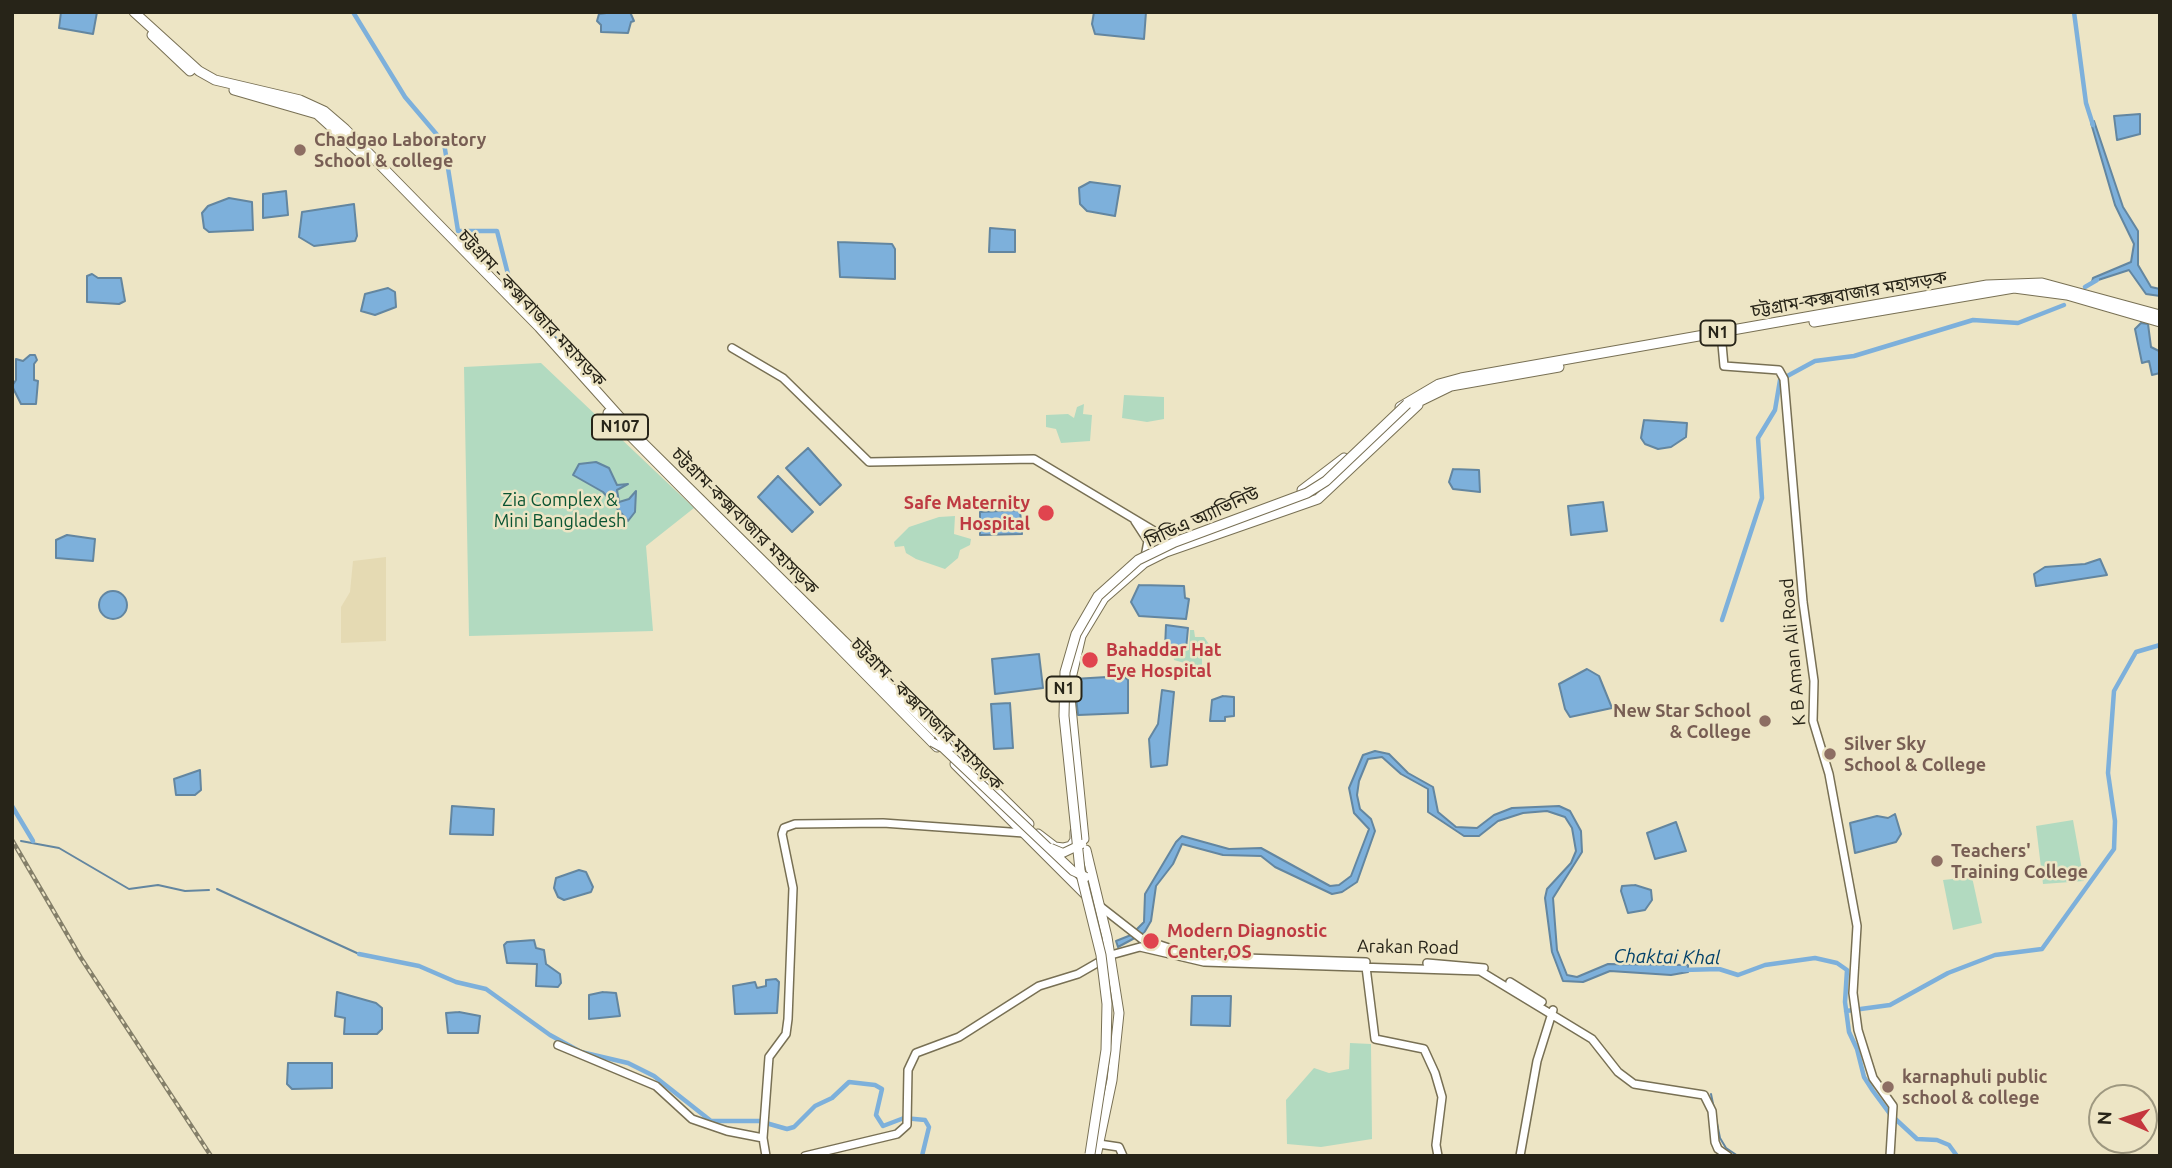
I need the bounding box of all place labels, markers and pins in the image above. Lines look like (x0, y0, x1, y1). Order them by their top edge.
place label: Chadgao Laboratory School & college (314, 129, 486, 172)
marker: Chadgao Laboratory School & college (292, 142, 308, 158)
place label: Safe Maternity Hospital (904, 492, 1030, 534)
marker: Safe Maternity Hospital (1036, 503, 1056, 523)
place label: Bahaddar Hat Eye Hospital (1106, 639, 1222, 682)
marker: Bahaddar Hat Eye Hospital (1080, 650, 1100, 670)
place label: New Star School & College (1613, 700, 1751, 742)
marker: New Star School & College (1757, 713, 1773, 729)
place label: Silver Sky School & College (1844, 733, 1986, 776)
marker: Silver Sky School & College (1822, 746, 1838, 762)
place label: Teachers' Training College (1951, 840, 2088, 882)
marker: Teachers' Training College (1929, 853, 1945, 869)
place label: Modern Diagnostic Center,OS (1167, 920, 1327, 962)
marker: Modern Diagnostic Center,OS (1141, 931, 1161, 951)
place label: karnaphuli public school & college (1902, 1066, 2047, 1108)
marker: karnaphuli public school & college (1880, 1079, 1896, 1095)

